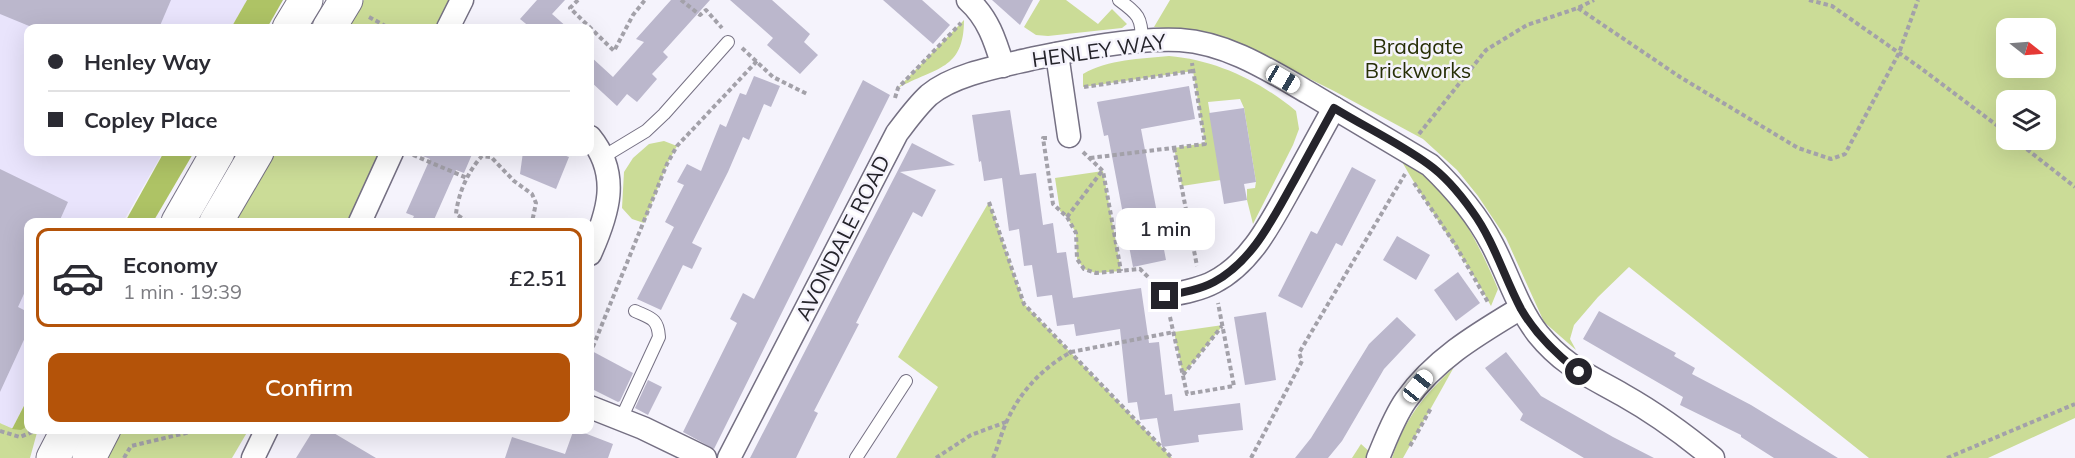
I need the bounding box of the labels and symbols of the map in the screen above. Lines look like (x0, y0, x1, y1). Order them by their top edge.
north arrow (1996, 18, 2056, 78)
street label: HENLEY WAY (1030, 28, 1168, 72)
park label: Bradgate Brickworks (1365, 33, 1471, 83)
car (1263, 62, 1303, 96)
street label: AVONDALE ROAD (789, 150, 895, 325)
callout: 1 min (1116, 209, 1214, 251)
route end (1151, 282, 1178, 309)
route start (1565, 358, 1592, 385)
car (1400, 366, 1436, 406)

